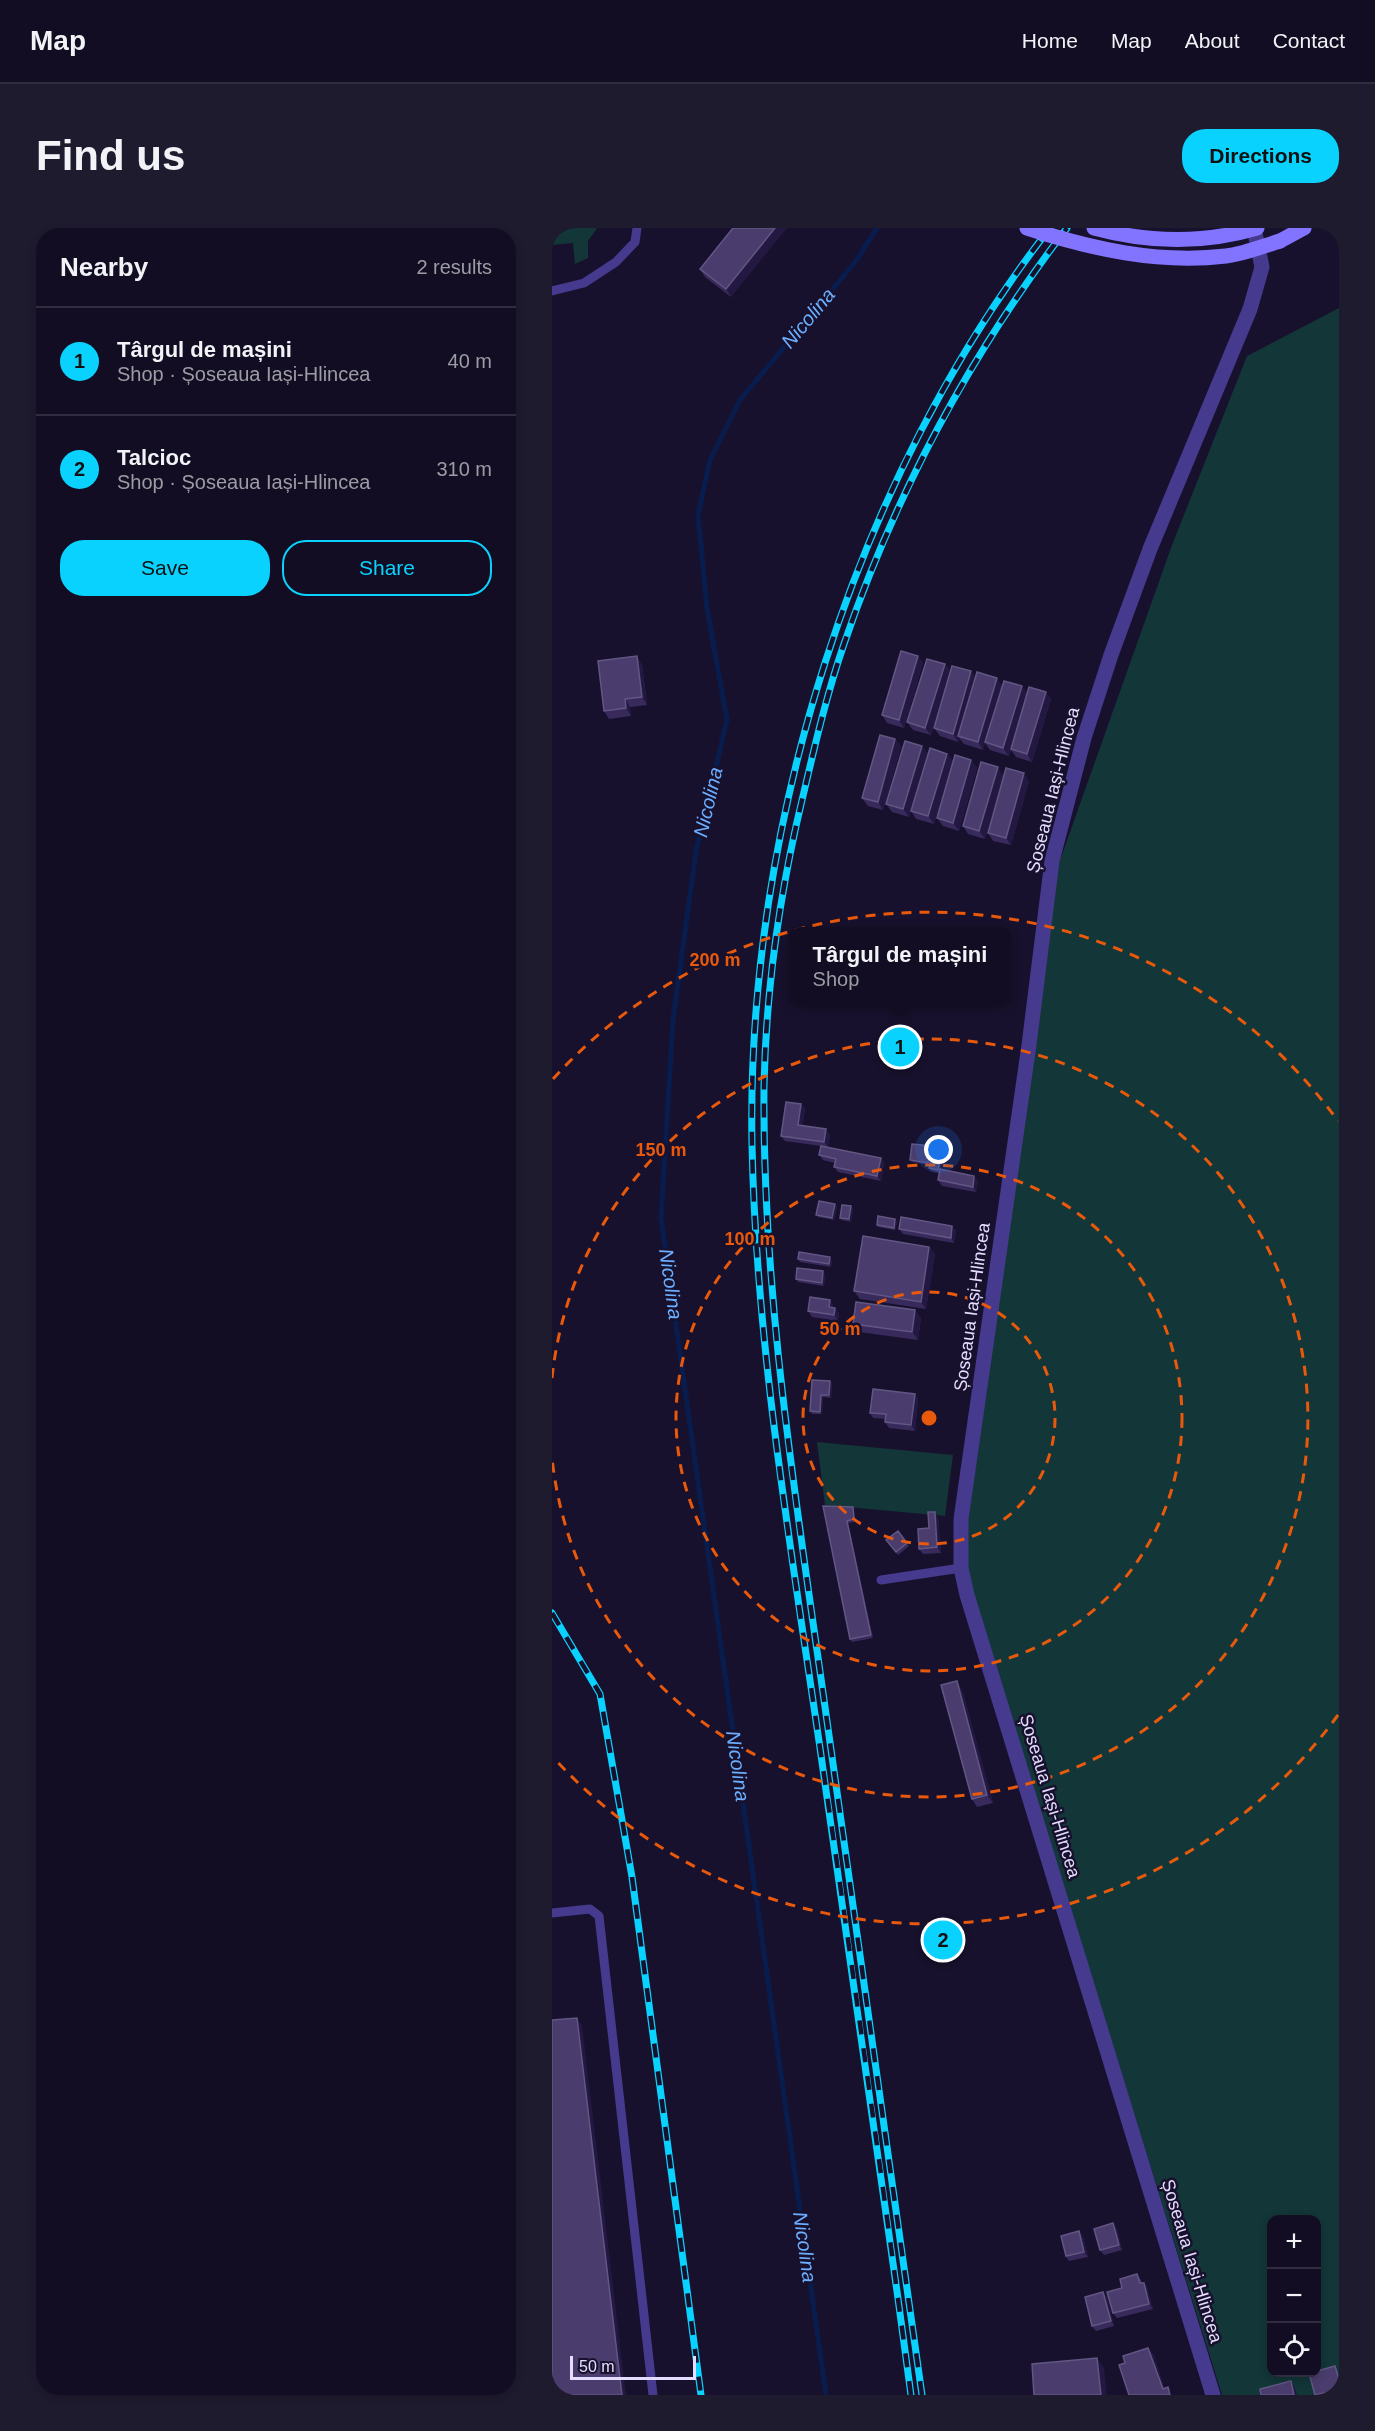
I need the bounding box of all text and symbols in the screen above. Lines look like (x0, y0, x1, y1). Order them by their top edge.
text: Map (30, 25, 86, 56)
text: Home (1022, 29, 1078, 52)
text: Map (1111, 29, 1152, 52)
text: About (1185, 29, 1240, 52)
text: Contact (1273, 29, 1345, 52)
button: Directions (1182, 129, 1339, 183)
text: Find us (36, 132, 185, 179)
text: Nearby (60, 252, 148, 282)
text: 2 results (416, 256, 492, 278)
water label: Nicolina (777, 284, 839, 352)
text: Târgul de mașini (117, 337, 292, 362)
text: 1 (74, 350, 85, 372)
text: 40 m (448, 350, 492, 372)
text: Shop · Șoseaua Iași-Hlincea (117, 363, 370, 385)
text: Talcioc (117, 445, 191, 470)
text: 2 (74, 458, 85, 480)
text: 310 m (436, 458, 492, 480)
text: Shop · Șoseaua Iași-Hlincea (117, 471, 370, 493)
button: Save (60, 540, 270, 596)
button: Share (282, 540, 492, 596)
street label: Șoseaua Iași-Hlincea (1023, 704, 1084, 875)
water label: Nicolina (689, 765, 727, 839)
popup (789, 927, 1011, 1005)
text: Târgul de mașini (813, 942, 987, 967)
text: 200 m (689, 950, 741, 970)
text: Shop (813, 968, 859, 990)
pin: 1 (880, 1024, 920, 1070)
your location (924, 1135, 953, 1164)
text: 150 m (635, 1140, 687, 1160)
street label: Șoseaua Iași-Hlincea (950, 1220, 994, 1393)
text: 100 m (724, 1229, 776, 1249)
water label: Nicolina (655, 1247, 687, 1321)
text: 50 m (819, 1319, 861, 1339)
centre of rings (919, 1408, 939, 1428)
street label: Șoseaua Iași-Hlincea (1016, 1712, 1085, 1881)
water label: Nicolina (722, 1729, 754, 1803)
pin: 2 (924, 1918, 962, 1962)
street label: Șoseaua Iași-Hlincea (1158, 2177, 1227, 2346)
water label: Nicolina (789, 2210, 821, 2284)
map controls (1267, 2215, 1321, 2377)
button: + (1267, 2215, 1321, 2269)
button: − (1267, 2269, 1321, 2323)
button: locate (1267, 2323, 1321, 2377)
scale bar (570, 2353, 696, 2380)
text: 50 m (579, 2358, 615, 2375)

